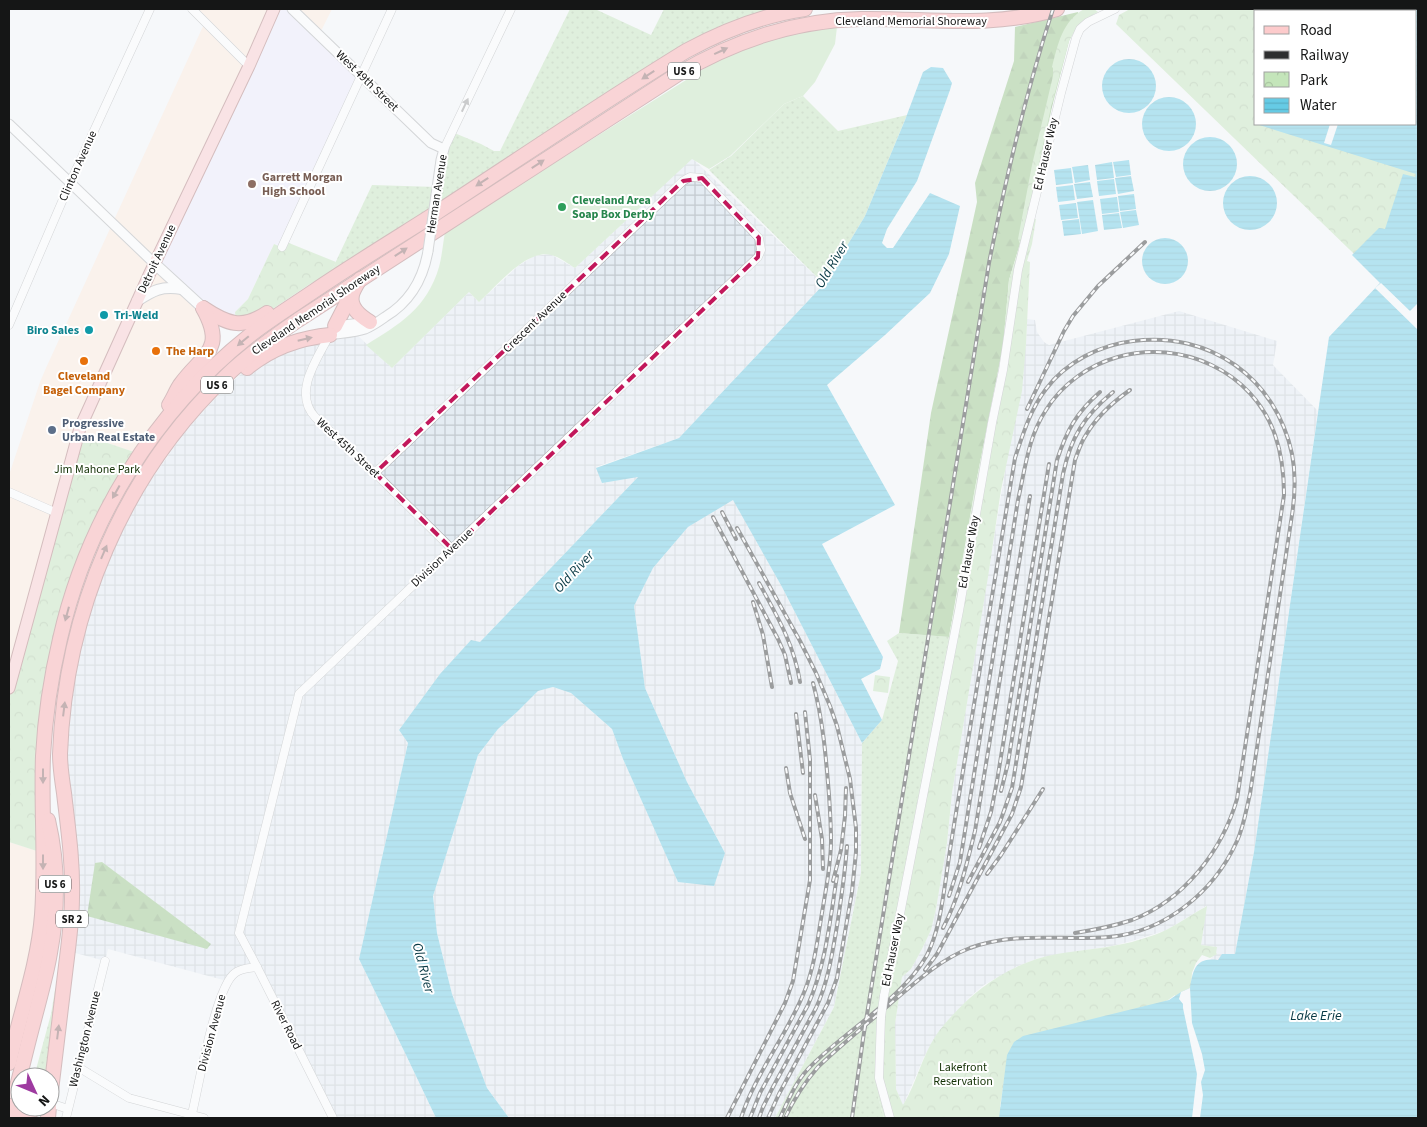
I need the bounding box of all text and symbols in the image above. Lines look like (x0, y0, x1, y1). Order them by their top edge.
legend (1254, 10, 1417, 125)
street label: Cleveland Memorial Shoreway (835, 13, 987, 30)
text: Road (1300, 20, 1332, 41)
text: Railway (1300, 45, 1349, 66)
street label: West 49th Street (332, 47, 402, 115)
one-way arrow (714, 47, 728, 55)
road number: US 6 (668, 62, 700, 80)
one-way arrow (641, 70, 655, 80)
text: Park (1300, 70, 1329, 91)
text: Water (1300, 95, 1337, 116)
one-way arrow (462, 98, 470, 112)
street label: Ed Hauser Way (1029, 116, 1063, 192)
street label: Clinton Avenue (55, 128, 101, 204)
street label: Herman Avenue (422, 153, 452, 235)
one-way arrow (531, 160, 545, 169)
place label: Garrett Morgan High School (262, 169, 343, 200)
marker: Garrett Morgan High School (246, 178, 258, 190)
one-way arrow (476, 178, 489, 187)
place label: Cleveland Area Soap Box Derby (572, 192, 655, 223)
marker: Cleveland Area Soap Box Derby (556, 201, 568, 213)
street label: Detroit Avenue (134, 222, 180, 296)
water label: Old River (810, 237, 854, 292)
one-way arrow (395, 248, 408, 257)
street label: Cleveland Memorial Shoreway (248, 260, 384, 359)
street label: Crescent Avenue (499, 287, 571, 357)
place label: Tri-Weld (114, 307, 159, 324)
marker: Tri-Weld (98, 309, 110, 321)
place label: Biro Sales (27, 322, 79, 339)
marker: Biro Sales (83, 324, 95, 336)
one-way arrow (237, 335, 249, 347)
one-way arrow (298, 335, 313, 343)
place label: The Harp (166, 343, 214, 360)
marker: The Harp (150, 345, 162, 357)
marker: Cleveland Bagel Company (78, 355, 90, 367)
place label: Cleveland Bagel Company (43, 368, 126, 399)
road number: US 6 (201, 376, 233, 394)
street label: West 45th Street (312, 414, 384, 482)
place label: Progressive Urban Real Estate (62, 415, 155, 446)
marker: Progressive Urban Real Estate (46, 424, 58, 436)
park label: Jim Mahone Park (54, 461, 140, 478)
one-way arrow (112, 485, 120, 500)
street label: Ed Hauser Way (954, 514, 984, 590)
street label: Division Avenue (407, 525, 477, 591)
one-way arrow (101, 545, 109, 559)
water label: Old River (549, 545, 600, 598)
one-way arrow (62, 606, 70, 621)
one-way arrow (60, 701, 68, 717)
one-way arrow (39, 769, 47, 785)
one-way arrow (39, 854, 47, 870)
road number: US 6 (39, 876, 71, 892)
road number: SR 2 (56, 911, 88, 928)
street label: Ed Hauser Way (878, 912, 908, 988)
water label: Old River (407, 941, 440, 997)
street label: Washington Avenue (65, 989, 105, 1089)
street label: Division Avenue (194, 992, 230, 1074)
street label: River Road (266, 997, 306, 1053)
water label: Lake Erie (1290, 1006, 1342, 1026)
one-way arrow (54, 1023, 62, 1039)
park label: Lakefront Reservation (933, 1059, 993, 1090)
north arrow (10, 1067, 60, 1117)
text: N (33, 1090, 54, 1111)

